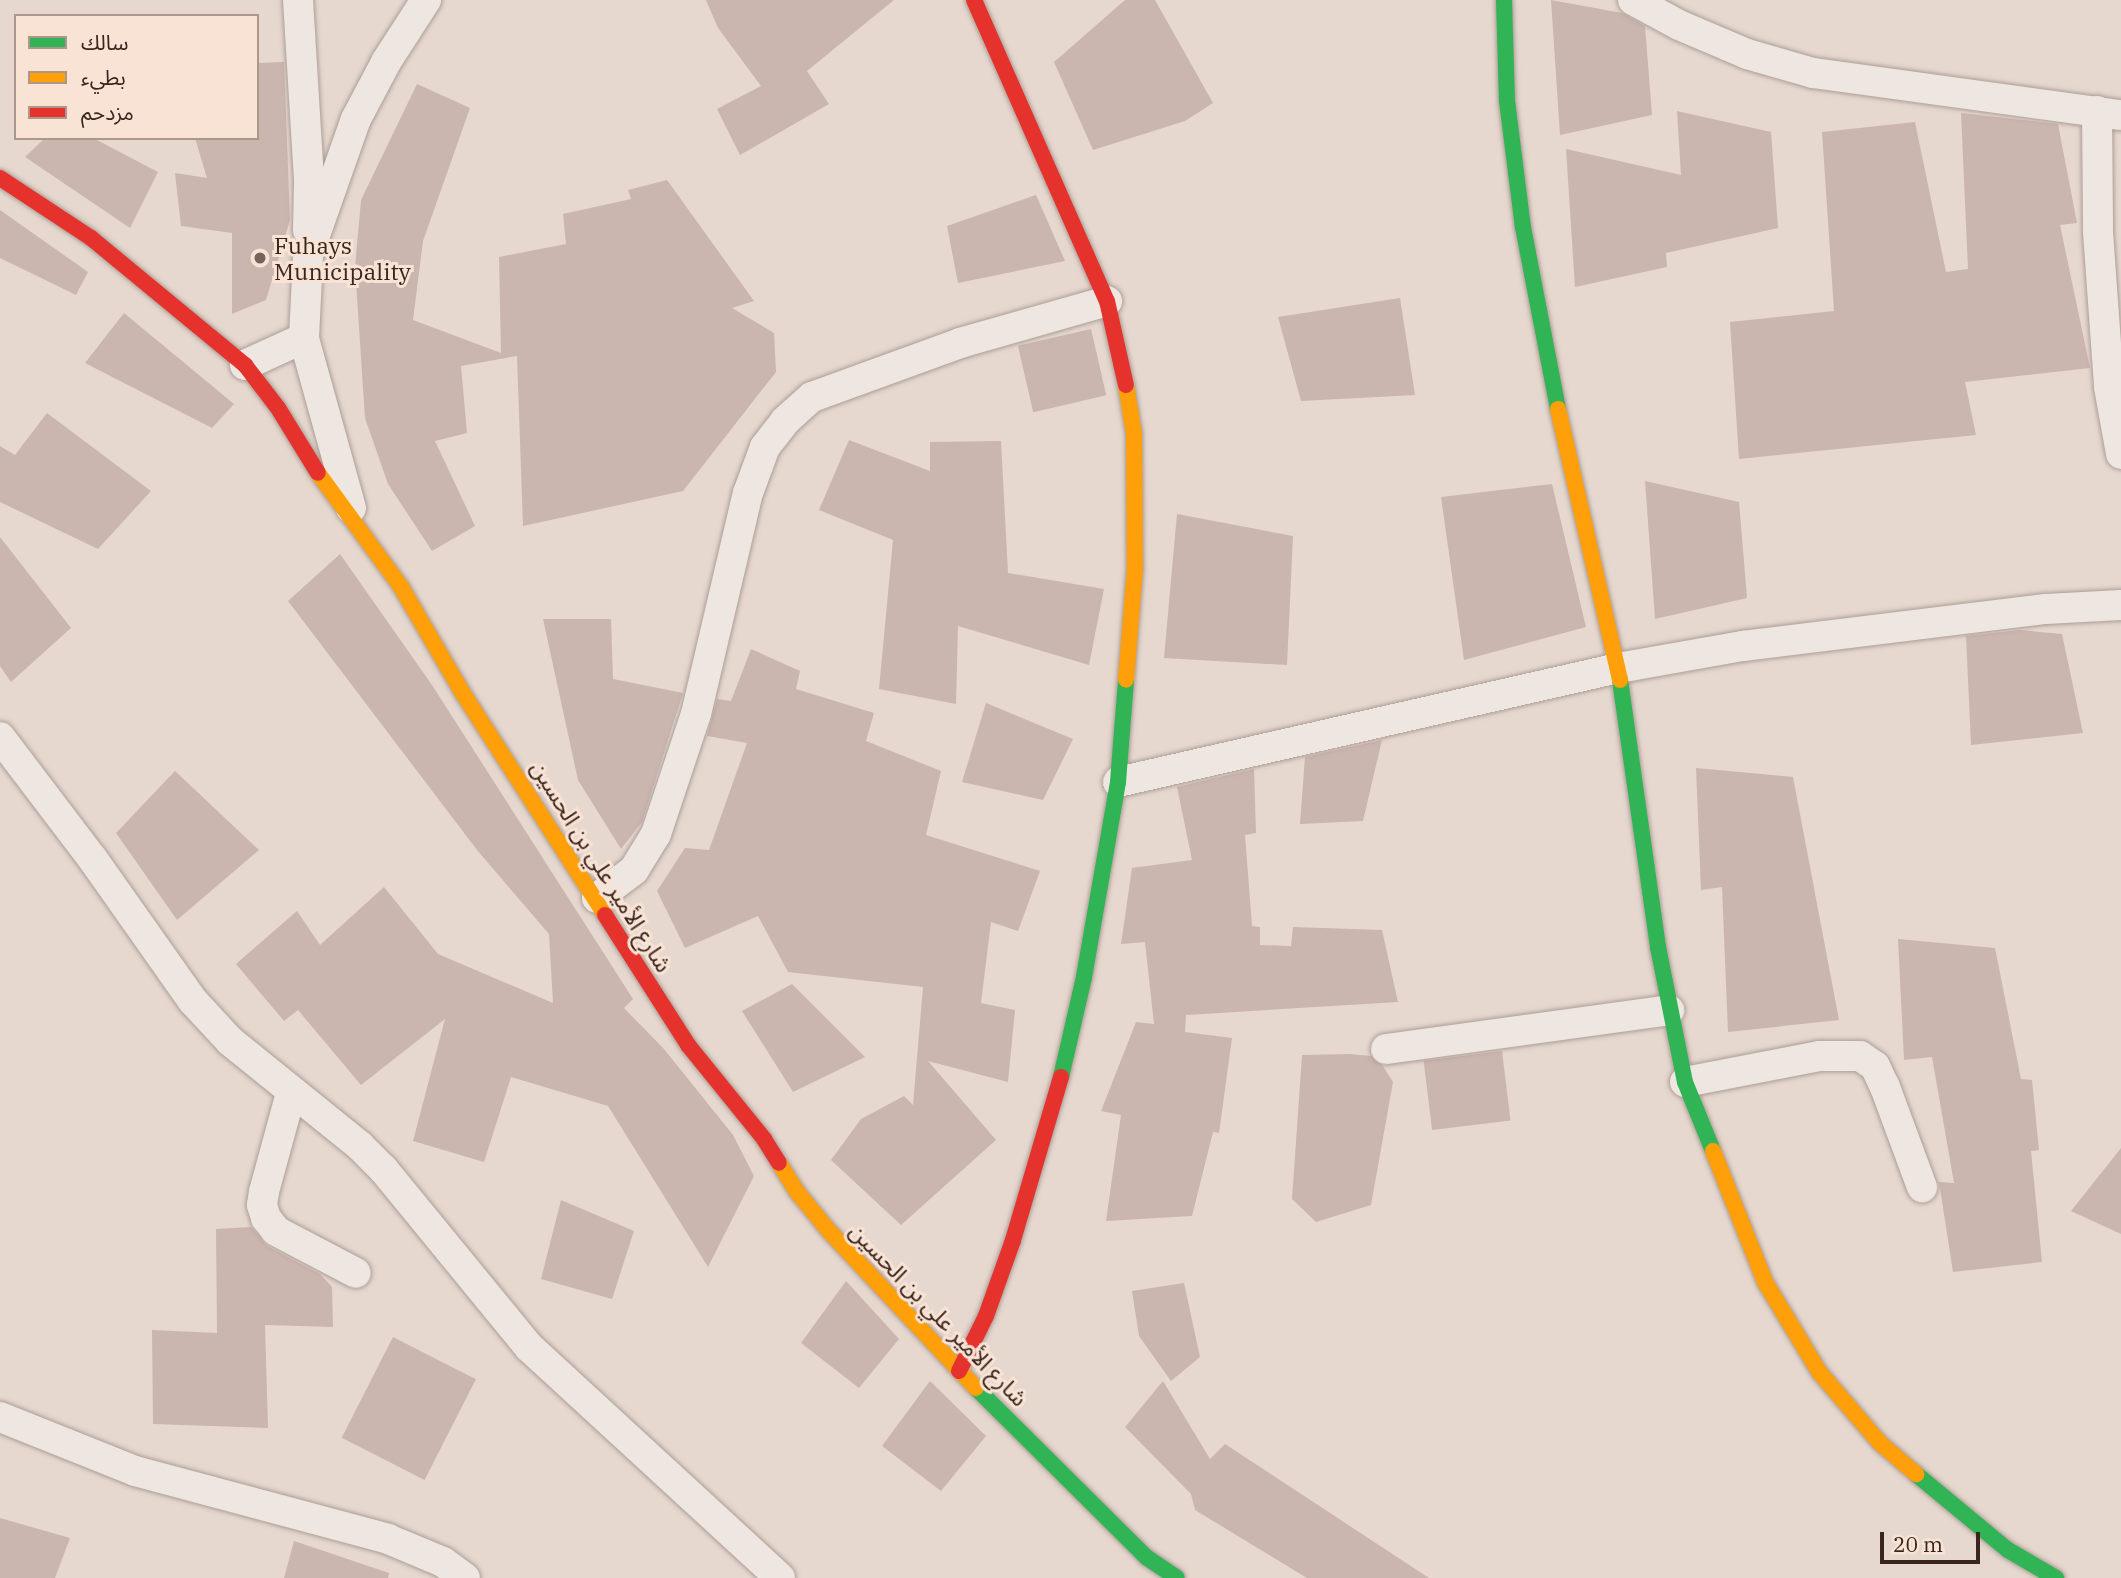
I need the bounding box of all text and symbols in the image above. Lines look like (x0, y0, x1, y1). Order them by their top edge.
legend (14, 14, 259, 140)
text: سالك (81, 28, 128, 56)
text: بطيء (81, 63, 126, 91)
text: مزدحم (81, 98, 134, 126)
place label: Fuhays Municipality (274, 231, 411, 285)
marker: Fuhays Municipality (252, 250, 268, 266)
street label: شارع الأمير علي بن الحسين (526, 755, 678, 977)
street label: شارع الأمير علي بن الحسين (844, 1217, 1034, 1411)
scale bar (1883, 1518, 1983, 1562)
text: 20 m (1893, 1530, 1943, 1558)

